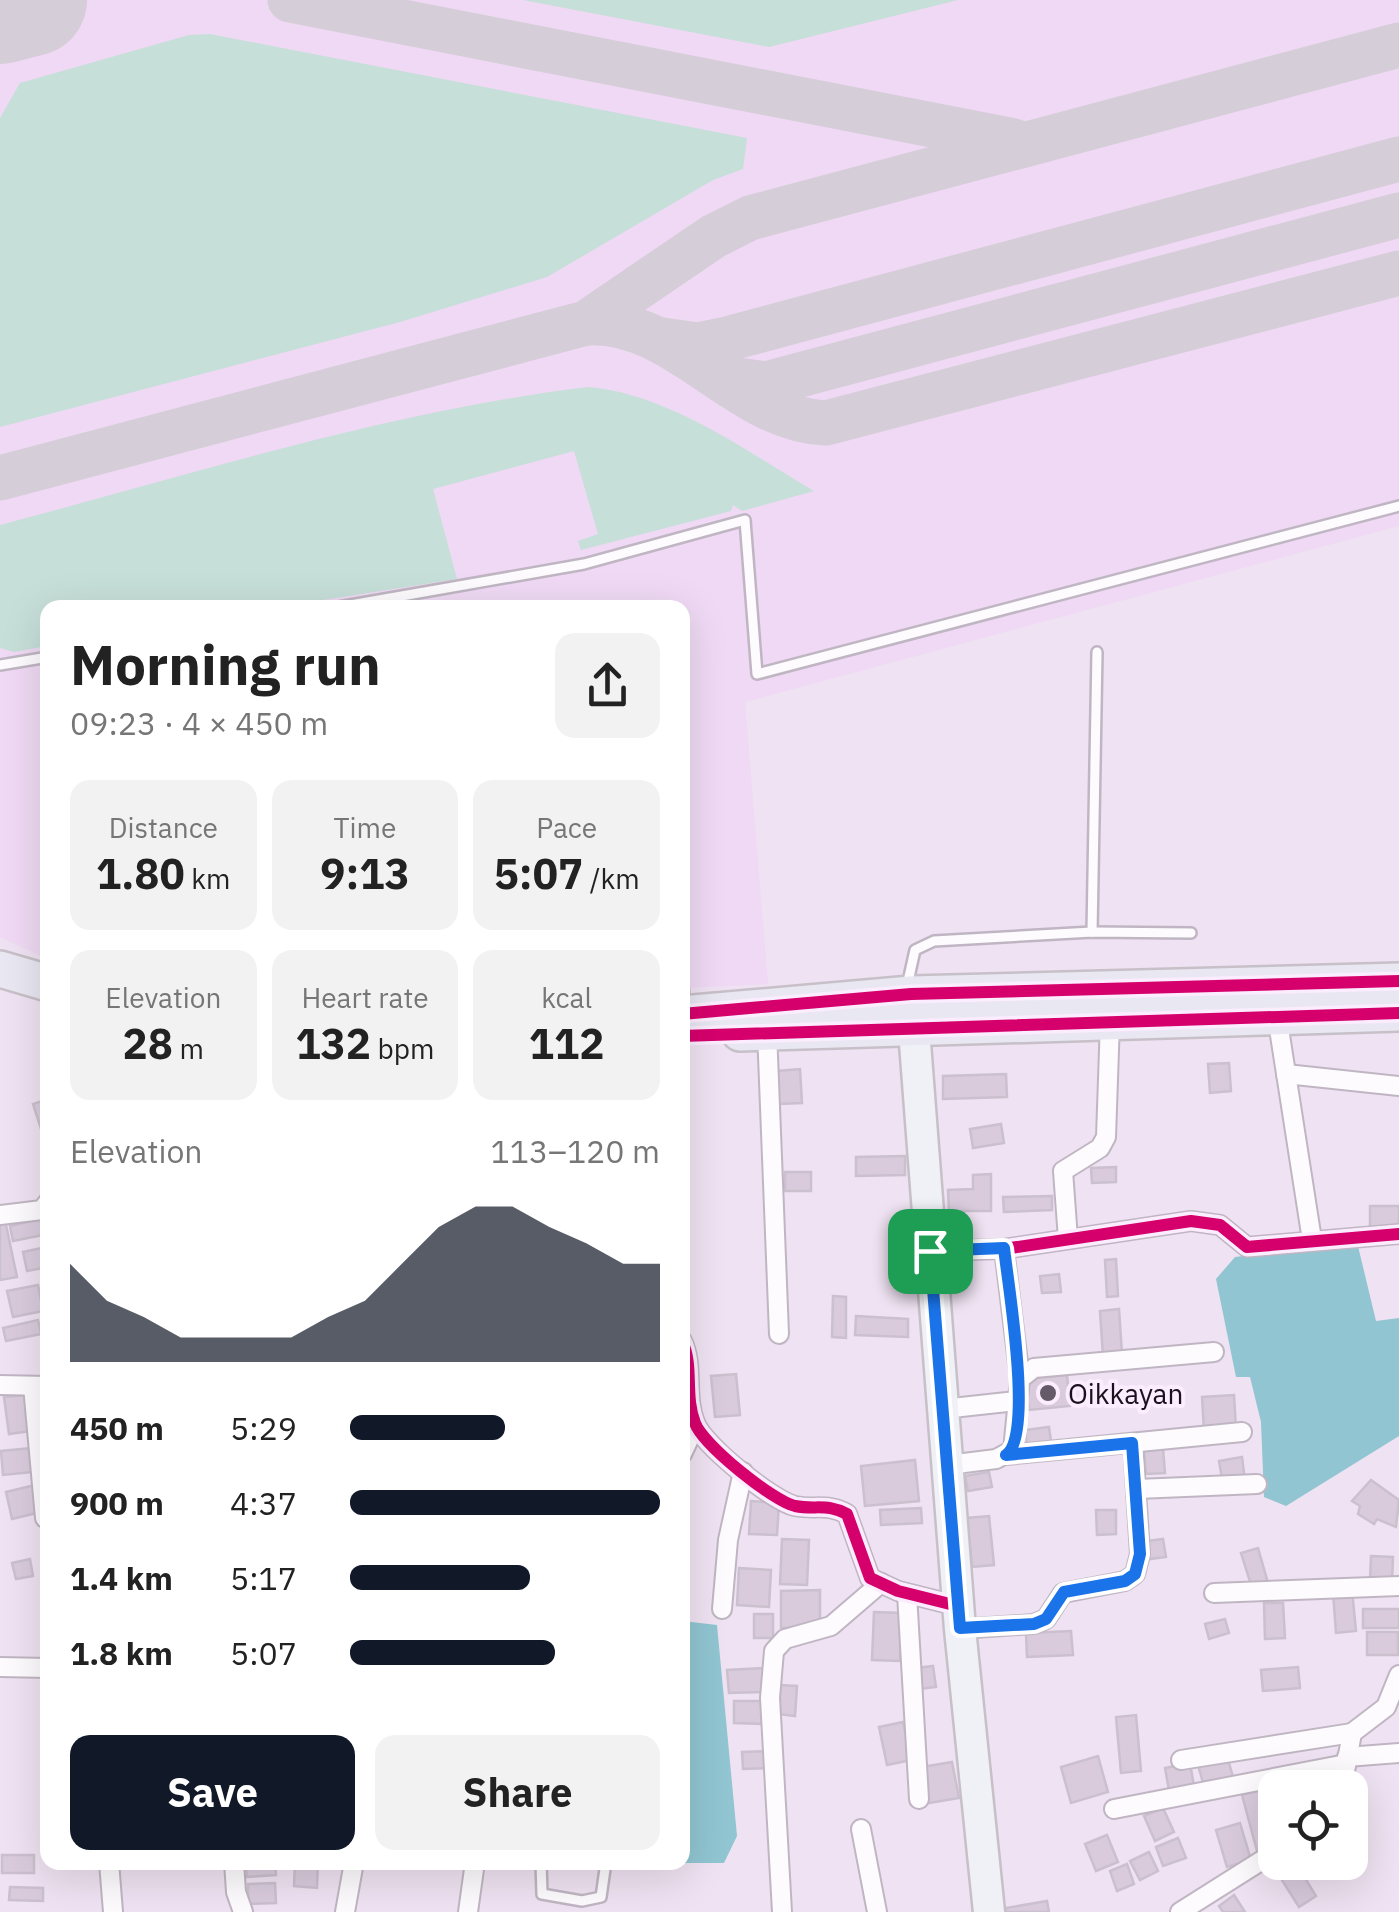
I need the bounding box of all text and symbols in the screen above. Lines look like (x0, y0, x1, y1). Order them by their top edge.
text: Morning run (70, 629, 381, 700)
button: share (555, 633, 660, 738)
text: 09:23 · 4 × 450 m (70, 702, 328, 744)
text: Distance (109, 809, 218, 846)
text: Time (334, 809, 396, 846)
text: Pace (536, 809, 597, 846)
text: 1.80 (96, 846, 185, 901)
text: 9:13 (320, 846, 410, 901)
text: 5:07 (494, 846, 583, 901)
text: km (185, 860, 231, 897)
text: /km (583, 860, 640, 897)
text: Elevation (105, 979, 221, 1016)
text: Heart rate (301, 979, 429, 1016)
text: kcal (541, 979, 592, 1016)
text: 28 (123, 1016, 173, 1071)
text: 132 (295, 1016, 371, 1071)
text: 112 (529, 1016, 604, 1071)
text: m (173, 1030, 204, 1067)
text: bpm (371, 1030, 435, 1067)
text: Elevation (70, 1130, 203, 1172)
text: 113–120 m (490, 1130, 660, 1172)
pin (888, 1209, 973, 1294)
icon: arrive (903, 1224, 958, 1279)
place label: Oikkayan (1068, 1375, 1183, 1412)
marker: Oikkayan (1037, 1382, 1059, 1404)
text: 450 m (70, 1407, 164, 1449)
text: 5:29 (230, 1407, 297, 1449)
text: 900 m (70, 1482, 164, 1524)
text: 4:37 (230, 1482, 297, 1524)
text: 1.4 km (70, 1557, 173, 1599)
text: 5:17 (230, 1557, 297, 1599)
text: 1.8 km (70, 1632, 173, 1674)
text: 5:07 (230, 1632, 297, 1674)
button: Save (70, 1735, 355, 1850)
button: Share (375, 1735, 660, 1850)
map controls (1258, 1770, 1368, 1880)
button: locate (1258, 1770, 1368, 1880)

